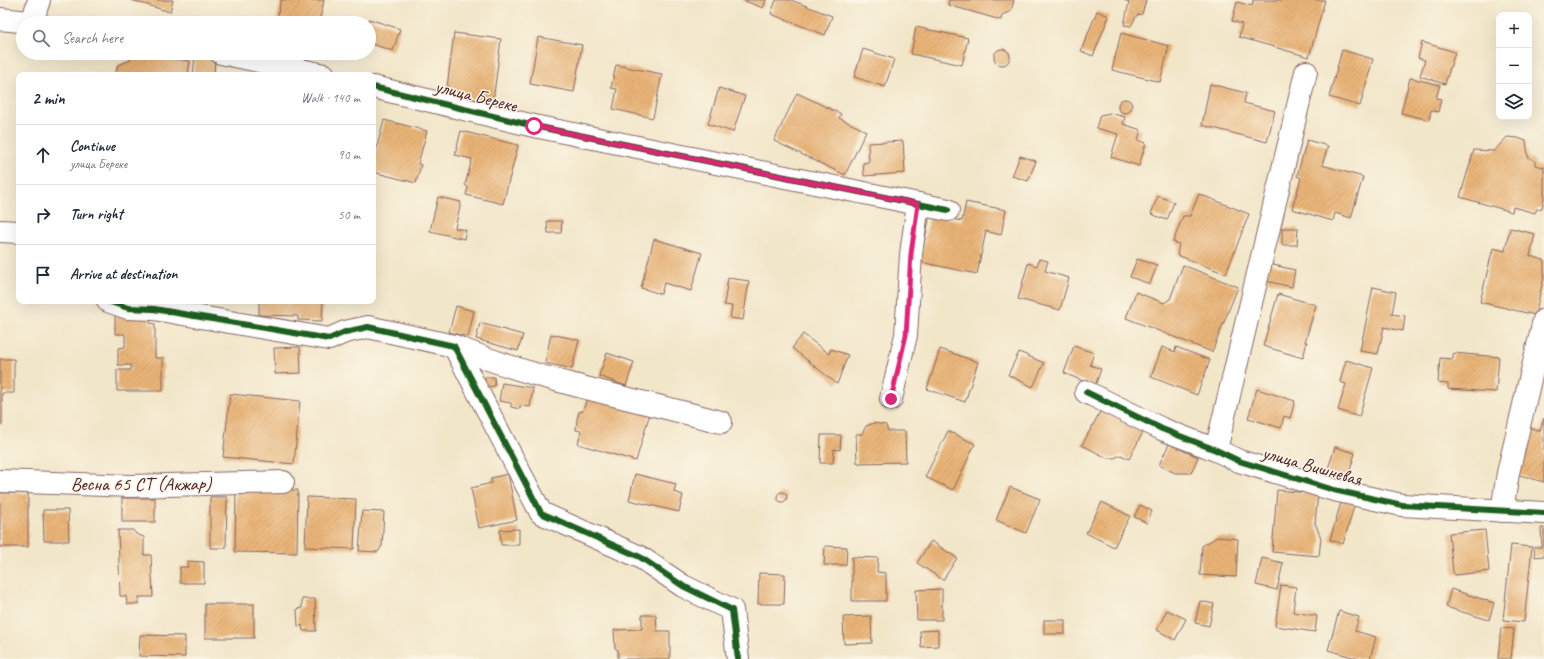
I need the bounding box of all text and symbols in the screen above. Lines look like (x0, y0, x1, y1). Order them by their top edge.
map controls (1496, 12, 1532, 120)
button: + (1496, 12, 1532, 48)
search box (16, 16, 376, 60)
icon: search (30, 27, 52, 49)
text: Search here (62, 29, 123, 48)
button: − (1496, 48, 1532, 84)
street label: улица Береке (432, 74, 521, 118)
button: layers (1496, 84, 1532, 120)
text: 2 min (32, 88, 65, 109)
text: Walk · 140 m (301, 90, 360, 106)
route start (525, 117, 543, 135)
text: Continue (70, 137, 115, 156)
icon: ahead (32, 144, 54, 166)
text: 90 m (338, 147, 360, 163)
text: улица Береке (70, 156, 127, 172)
icon: right (32, 204, 54, 226)
text: Turn right (70, 205, 123, 224)
text: 50 m (338, 207, 360, 223)
icon: arrive (32, 264, 54, 286)
text: Arrive at destination (70, 265, 177, 284)
route end (882, 390, 900, 408)
street label: улица Вишневая (1259, 440, 1366, 492)
street label: Весна 65 СТ (Акжар) (71, 472, 213, 496)

